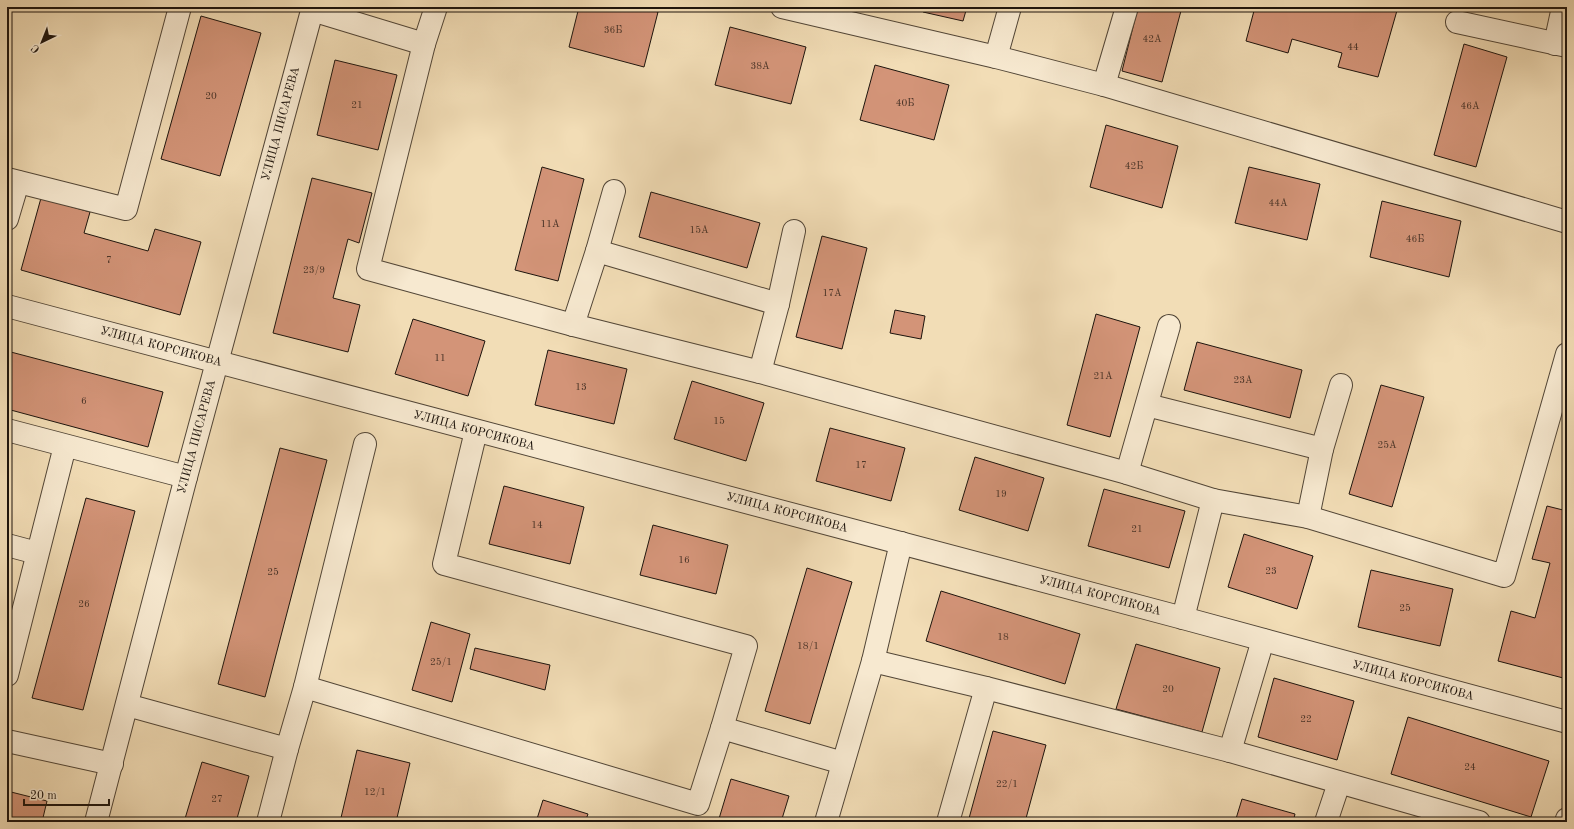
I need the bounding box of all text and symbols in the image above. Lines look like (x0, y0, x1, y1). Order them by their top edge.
north arrow (22, 22, 62, 62)
house number: 36Б (604, 25, 622, 35)
house number: 42А (1142, 34, 1162, 44)
text: С (30, 42, 43, 55)
house number: 44 (1347, 42, 1359, 52)
house number: 38А (750, 61, 770, 71)
street label: УЛИЦА ПИСАРЕВА (260, 66, 302, 182)
house number: 20 (205, 91, 217, 101)
house number: 40Б (896, 98, 914, 108)
house number: 21 (351, 100, 363, 110)
house number: 46А (1460, 101, 1480, 111)
house number: 42Б (1125, 161, 1143, 171)
house number: 44А (1268, 198, 1288, 208)
house number: 11А (540, 219, 560, 229)
house number: 15А (689, 225, 709, 235)
house number: 46Б (1406, 234, 1424, 244)
house number: 7 (106, 255, 112, 265)
house number: 23/9 (303, 265, 325, 275)
house number: 17А (822, 288, 842, 298)
street label: УЛИЦА КОРСИКОВА (99, 325, 223, 369)
house number: 11 (434, 353, 446, 363)
house number: 21А (1093, 371, 1113, 381)
house number: 23А (1233, 375, 1253, 385)
street label: УЛИЦА ПИСАРЕВА (176, 379, 218, 495)
house number: 13 (575, 382, 587, 392)
house number: 6 (81, 396, 87, 406)
street label: УЛИЦА КОРСИКОВА (412, 409, 536, 453)
house number: 15 (713, 416, 725, 426)
house number: 25А (1377, 440, 1397, 450)
house number: 17 (855, 460, 867, 470)
house number: 19 (995, 489, 1007, 499)
street label: УЛИЦА КОРСИКОВА (725, 491, 849, 535)
house number: 14 (531, 520, 543, 530)
house number: 21 (1131, 524, 1143, 534)
house number: 16 (678, 555, 690, 565)
house number: 23 (1265, 566, 1277, 576)
house number: 25 (267, 567, 279, 577)
street label: УЛИЦА КОРСИКОВА (1038, 574, 1162, 618)
house number: 26 (78, 599, 90, 609)
house number: 25 (1399, 603, 1411, 613)
house number: 18 (997, 632, 1009, 642)
house number: 18/1 (797, 641, 819, 651)
house number: 25/1 (430, 657, 452, 667)
street label: УЛИЦА КОРСИКОВА (1351, 659, 1475, 703)
house number: 20 (1162, 684, 1174, 694)
house number: 22 (1300, 714, 1312, 724)
house number: 24 (1464, 762, 1476, 772)
house number: 22/1 (996, 779, 1018, 789)
scale bar (24, 781, 109, 807)
house number: 12/1 (364, 787, 386, 797)
text: 20 m (30, 790, 57, 802)
house number: 27 (211, 794, 223, 804)

